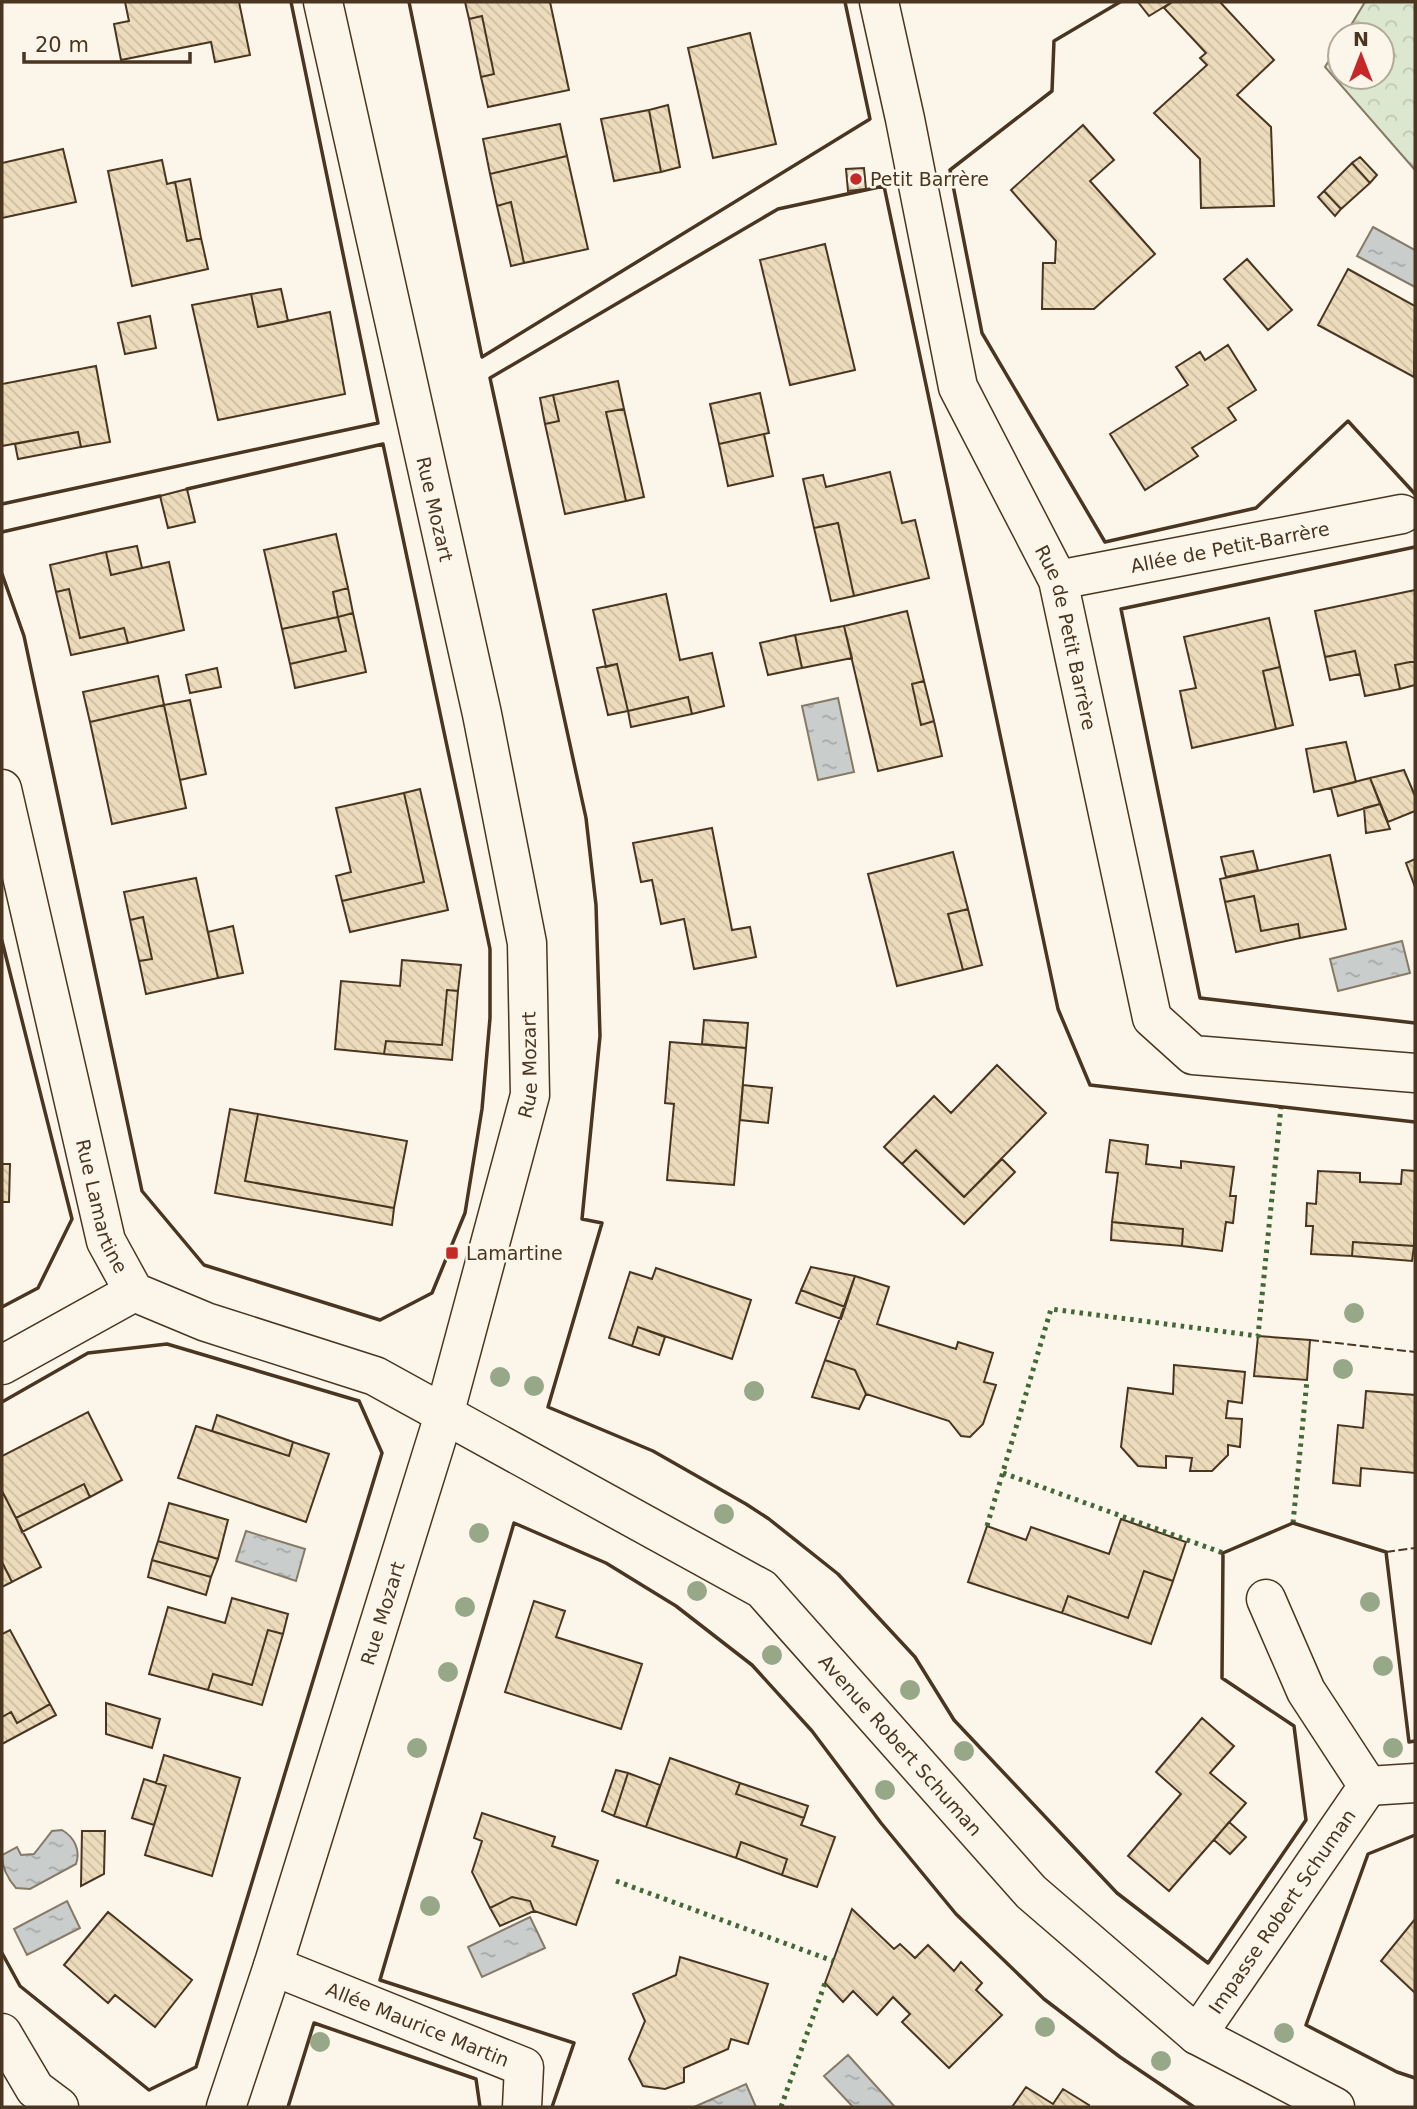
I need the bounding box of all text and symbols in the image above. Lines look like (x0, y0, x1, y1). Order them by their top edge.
scale bar (24, 21, 191, 65)
north arrow (1326, 21, 1396, 91)
text: N (1353, 28, 1369, 50)
text: 20 m (35, 33, 89, 57)
place label: Petit Barrère (870, 168, 989, 190)
marker: Petit Barrère (848, 171, 864, 187)
street label: Rue Mozart (412, 454, 458, 564)
street label: Allée de Petit-Barrère (1129, 517, 1331, 577)
street label: Rue de Petit Barrère (1031, 541, 1101, 732)
street label: Rue Mozart (513, 1011, 541, 1121)
street label: Rue Lamartine (72, 1137, 132, 1277)
place label: Lamartine (466, 1242, 563, 1264)
marker: Lamartine (444, 1245, 460, 1261)
street label: Rue Mozart (356, 1559, 409, 1668)
street label: Avenue Robert Schuman (815, 1650, 987, 1840)
street label: Impasse Robert Schuman (1204, 1805, 1360, 2018)
street label: Allée Maurice Martin (323, 1978, 512, 2071)

